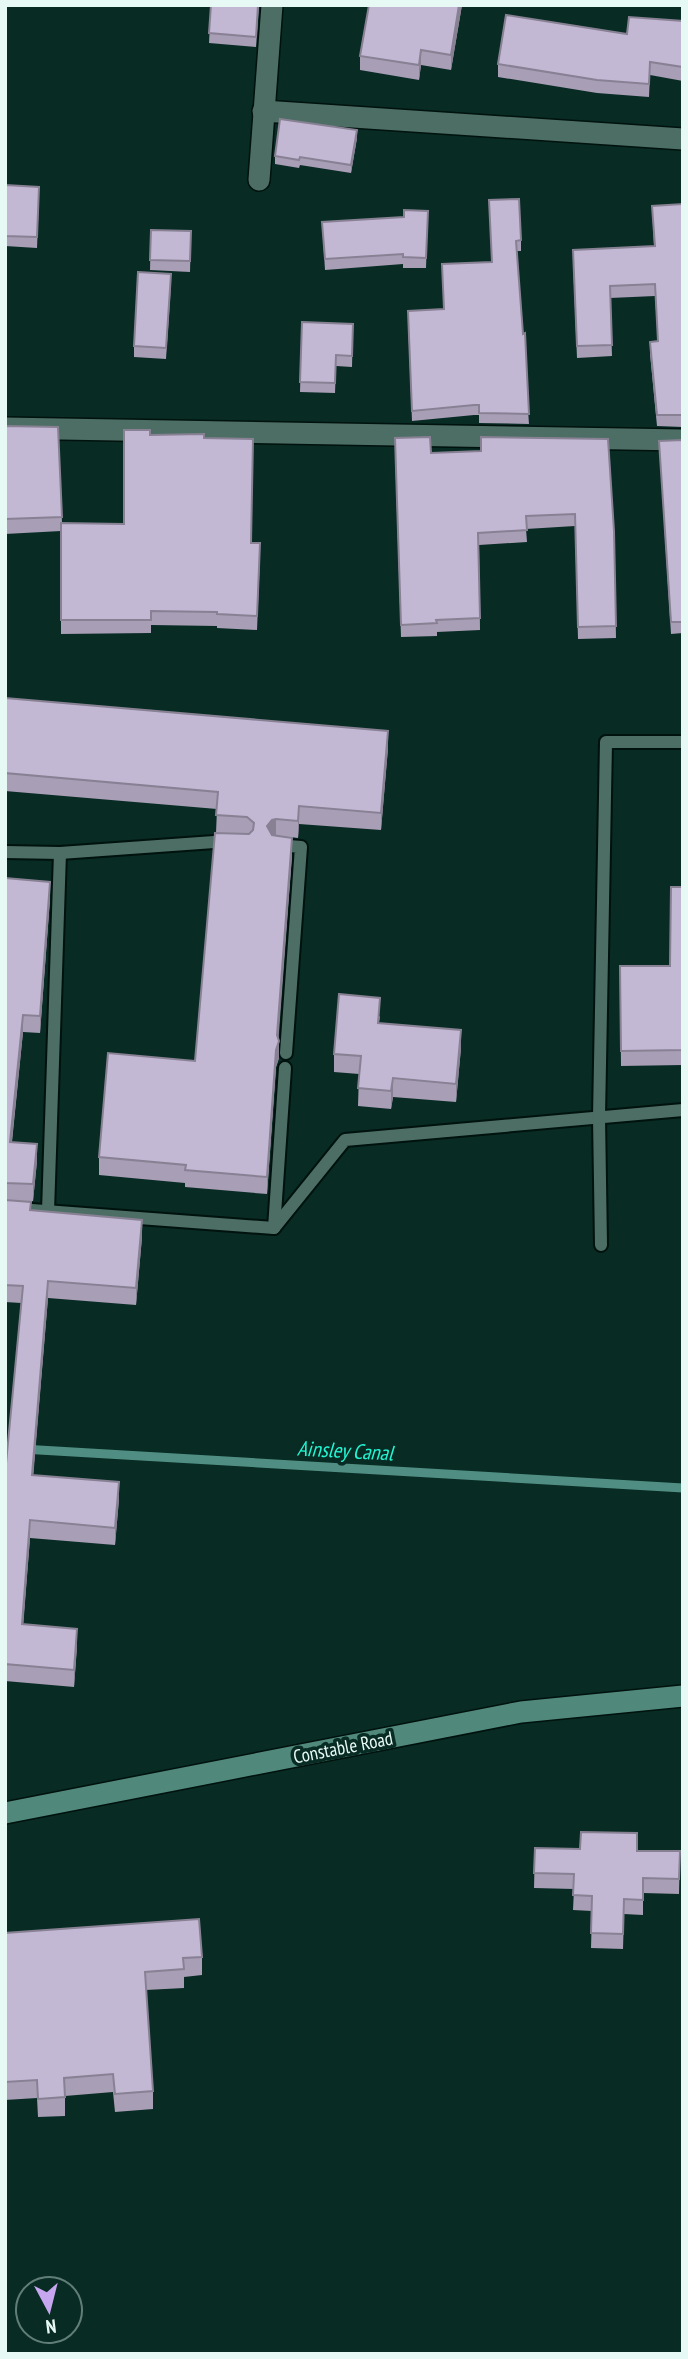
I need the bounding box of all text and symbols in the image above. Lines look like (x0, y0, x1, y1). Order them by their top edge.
water label: Ainsley Canal (296, 1435, 396, 1467)
street label: Constable Road (291, 1726, 395, 1768)
north arrow (14, 2275, 84, 2345)
text: N (45, 2314, 58, 2339)

